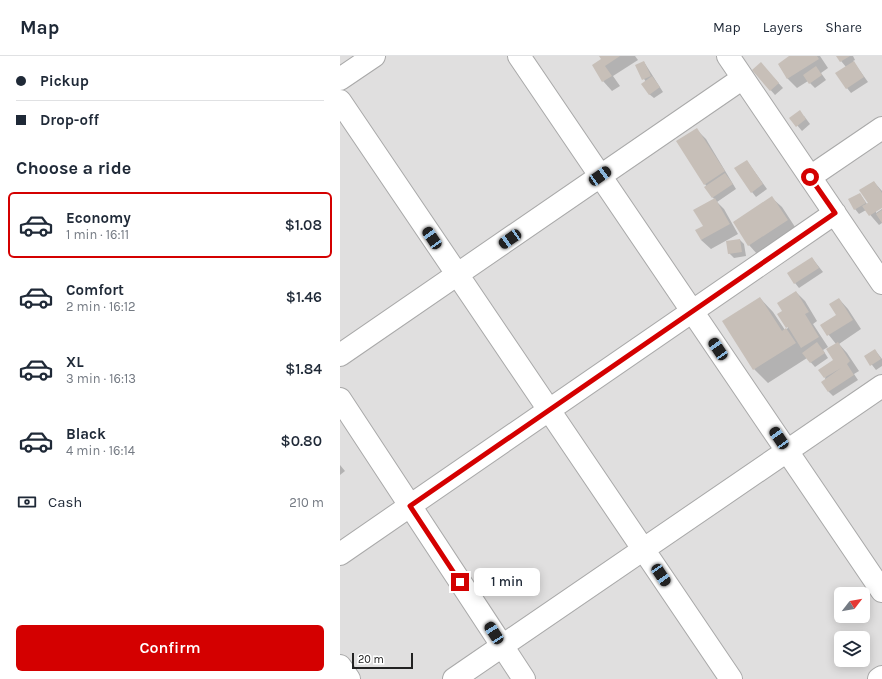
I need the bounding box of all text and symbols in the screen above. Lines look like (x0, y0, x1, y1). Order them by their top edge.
text: Map (20, 17, 59, 39)
text: Map (713, 19, 741, 36)
text: Layers (763, 19, 803, 36)
text: Share (825, 19, 862, 36)
text: Pickup (40, 72, 89, 90)
text: Drop-off (40, 111, 99, 129)
text: Choose a ride (16, 157, 131, 179)
car (587, 164, 613, 188)
route start (801, 168, 819, 186)
icon: car (18, 207, 54, 243)
text: Economy (66, 209, 131, 227)
text: $1.08 (285, 216, 322, 234)
car (420, 225, 444, 251)
text: 1 min · 16:11 (66, 227, 129, 242)
car (497, 227, 523, 251)
icon: car (18, 279, 54, 315)
text: Comfort (66, 281, 124, 299)
text: $1.46 (286, 288, 322, 306)
text: 2 min · 16:12 (66, 299, 136, 314)
car (706, 336, 730, 362)
icon: car (18, 351, 54, 387)
text: XL (66, 353, 84, 371)
text: $1.84 (285, 360, 322, 378)
text: 3 min · 16:13 (66, 371, 136, 386)
icon: car (18, 423, 54, 459)
text: Black (66, 425, 106, 443)
car (767, 425, 791, 451)
text: $0.80 (281, 432, 322, 450)
text: 4 min · 16:14 (66, 443, 135, 458)
icon: cash (16, 491, 38, 513)
text: Cash (48, 493, 82, 511)
text: 210 m (289, 495, 324, 510)
car (649, 562, 673, 588)
callout: 1 min (474, 568, 540, 596)
route end (451, 573, 469, 591)
text: 1 min (491, 574, 523, 589)
north arrow (834, 587, 870, 623)
map controls (834, 587, 870, 667)
car (482, 620, 506, 646)
button: Confirm (16, 625, 324, 671)
button: layers (834, 631, 870, 667)
scale bar (352, 651, 413, 670)
text: 20 m (358, 653, 384, 666)

